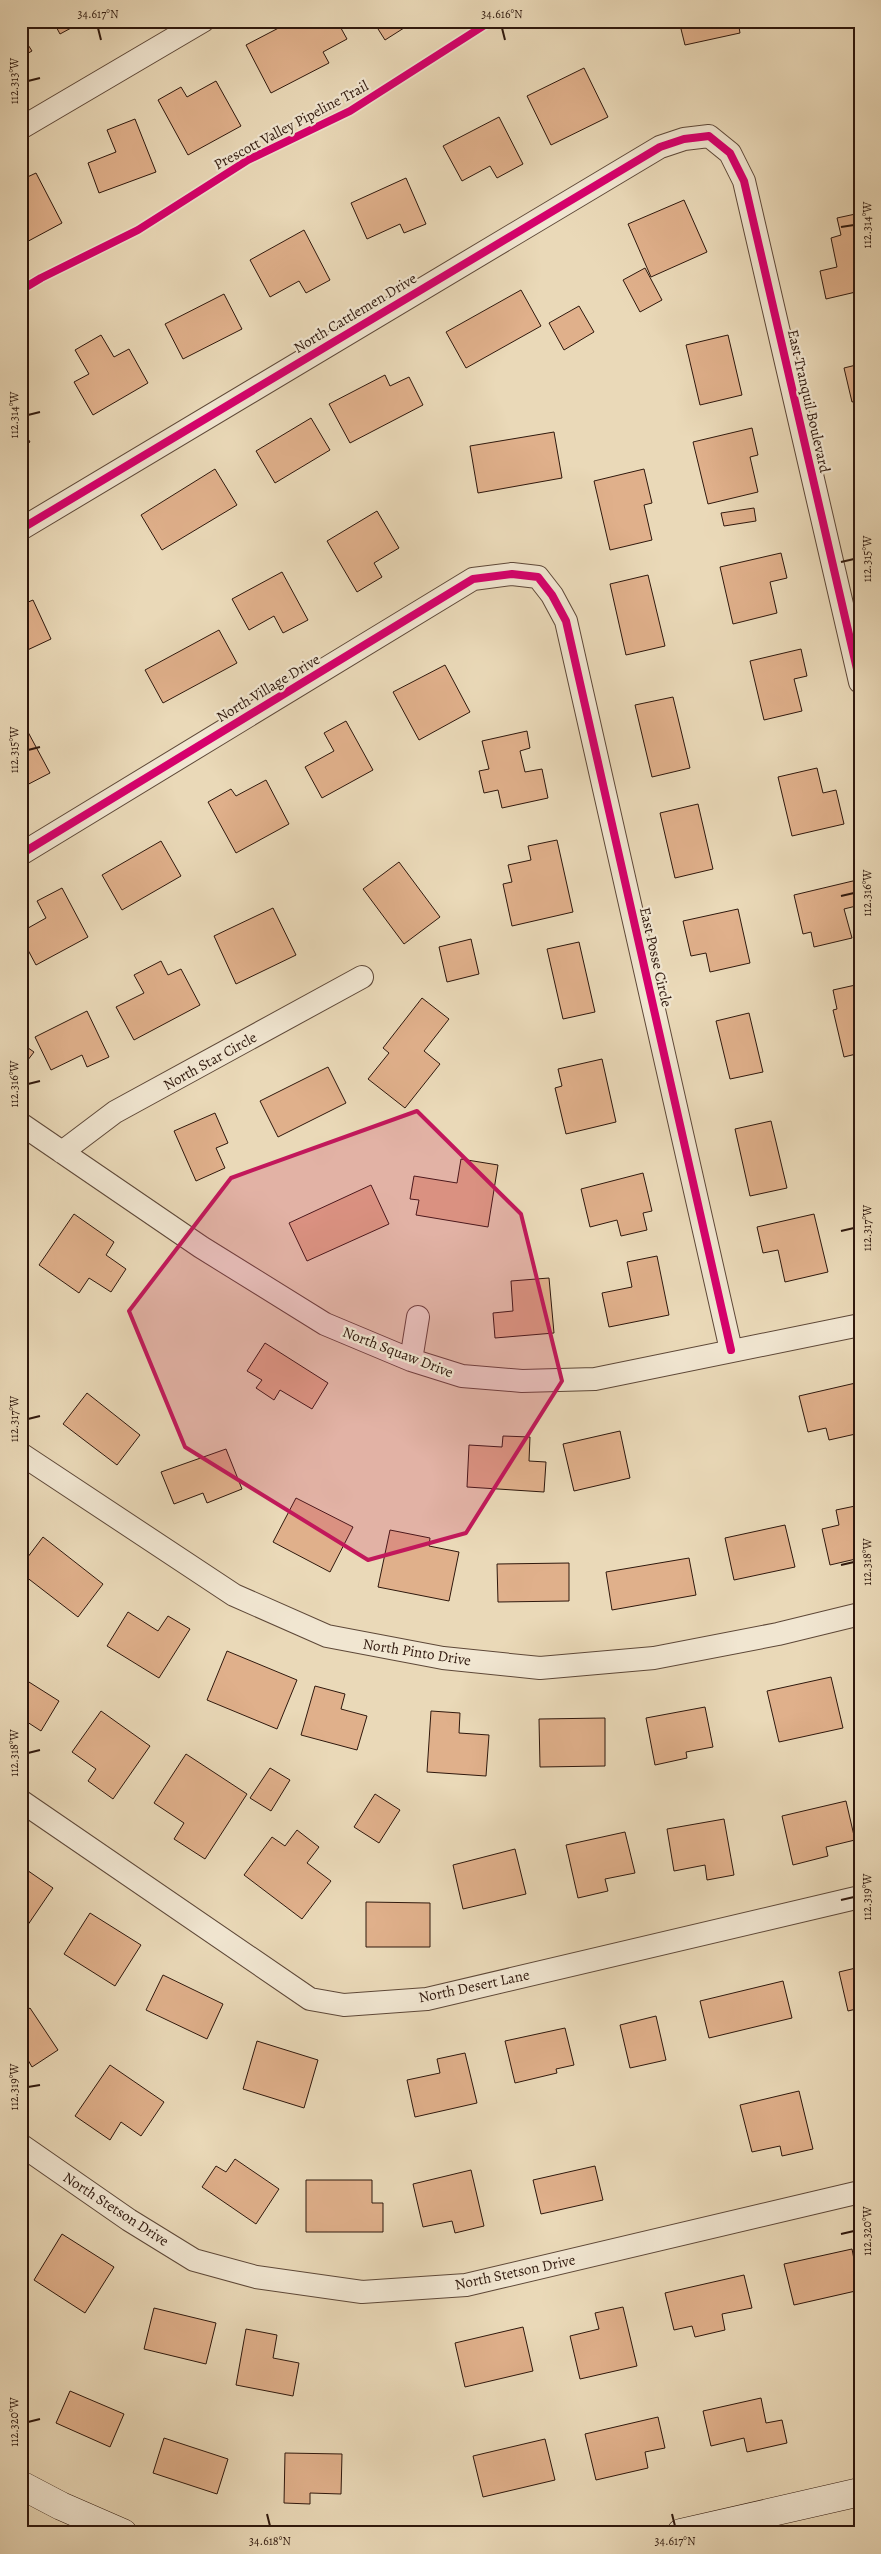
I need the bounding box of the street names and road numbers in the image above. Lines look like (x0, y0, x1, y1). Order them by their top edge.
street label: Prescott Valley Pipeline Trail (210, 76, 372, 174)
street label: North Cattlemen Drive (290, 268, 421, 358)
street label: East Tranquil Boulevard (783, 327, 835, 476)
street label: North Village Drive (212, 649, 324, 727)
street label: East Posse Circle (635, 905, 677, 1009)
street label: North Star Circle (160, 1027, 261, 1095)
street label: North Squaw Drive (340, 1322, 456, 1382)
street label: North Pinto Drive (361, 1634, 473, 1670)
street label: North Desert Lane (417, 1964, 532, 2008)
street label: North Stetson Drive (59, 2167, 173, 2251)
street label: North Stetson Drive (453, 2249, 577, 2295)

